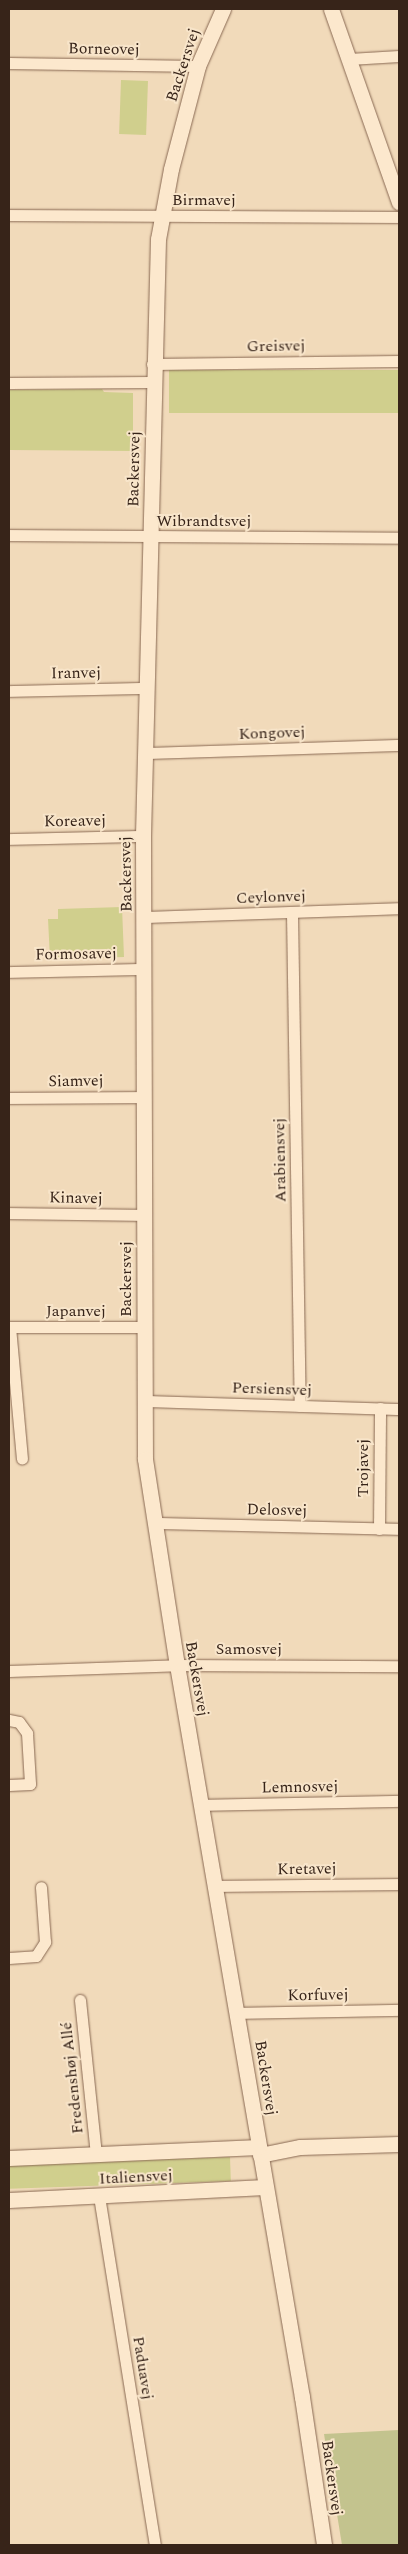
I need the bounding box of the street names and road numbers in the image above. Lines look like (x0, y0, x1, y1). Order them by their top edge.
street label: Backersvej (162, 26, 204, 104)
street label: Borneovej (68, 39, 140, 59)
street label: Birmavej (172, 190, 236, 210)
street label: Greisvej (246, 336, 306, 356)
street label: Backersvej (124, 431, 144, 507)
street label: Wibrandtsvej (156, 511, 252, 531)
street label: Iranvej (51, 663, 101, 683)
street label: Kongovej (238, 722, 306, 744)
street label: Koreavej (44, 811, 106, 831)
street label: Backersvej (116, 836, 136, 912)
street label: Ceylonvej (236, 886, 306, 908)
street label: Formosavej (35, 944, 117, 964)
street label: Siamvej (48, 1071, 104, 1091)
street label: Arabiensvej (270, 1118, 290, 1202)
street label: Kinavej (49, 1188, 103, 1208)
street label: Backersvej (116, 1241, 136, 1317)
street label: Japanvej (46, 1301, 106, 1321)
street label: Persiensvej (232, 1378, 312, 1400)
street label: Trojavej (353, 1439, 373, 1497)
street label: Delosvej (246, 1500, 308, 1520)
street label: Samosvej (216, 1639, 282, 1659)
street label: Backersvej (181, 1640, 213, 1718)
street label: Lemnosvej (261, 1777, 339, 1797)
street label: Kretavej (277, 1859, 337, 1879)
street label: Korfuvej (287, 1985, 349, 2005)
street label: Fredenshøj Allé (57, 2021, 87, 2135)
street label: Backersvej (251, 2039, 281, 2117)
street label: Italiensvej (99, 2165, 173, 2189)
street label: Paduavej (129, 2335, 157, 2401)
street label: Backersvej (317, 2439, 347, 2517)

